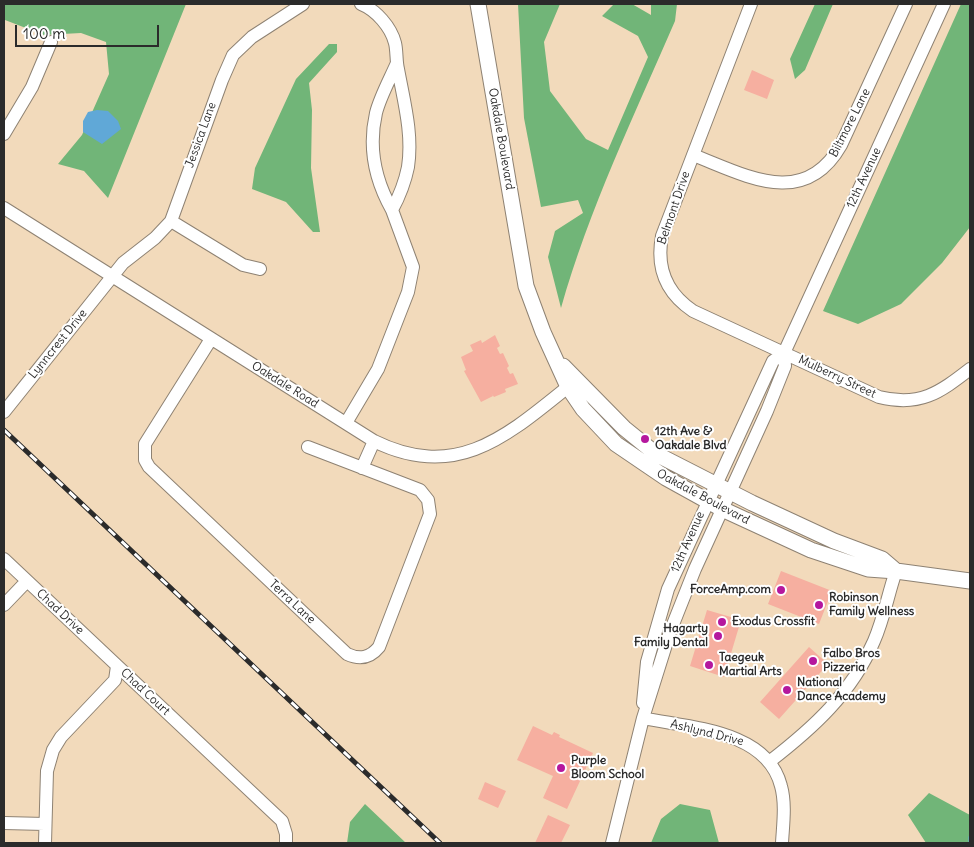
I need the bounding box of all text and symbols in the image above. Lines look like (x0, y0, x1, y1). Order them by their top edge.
scale bar (18, 15, 161, 47)
text: 100 m (23, 24, 65, 43)
street label: Biltmore Lane (827, 86, 873, 160)
street label: Oakdale Boulevard (485, 87, 517, 191)
street label: Jessica Lane (183, 100, 219, 170)
street label: 12th Avenue (844, 145, 884, 211)
street label: Belmont Drive (655, 170, 693, 246)
street label: Lynncrest Drive (26, 306, 90, 382)
street label: Mulberry Street (796, 353, 878, 401)
street label: Oakdale Road (249, 359, 321, 411)
place label: 12th Ave & Oakdale Blvd (655, 425, 726, 453)
marker: 12th Ave & Oakdale Blvd (639, 433, 651, 445)
street label: Oakdale Boulevard (654, 466, 752, 528)
street label: 12th Avenue (668, 509, 708, 575)
street label: Terra Lane (266, 577, 318, 627)
place label: ForceAmp.com (690, 583, 771, 597)
marker: ForceAmp.com (775, 584, 787, 596)
street label: Chad Drive (33, 586, 87, 638)
place label: Robinson Family Wellness (829, 591, 914, 619)
marker: Robinson Family Wellness (813, 599, 825, 611)
place label: Exodus Crossfit (732, 615, 815, 629)
marker: Exodus Crossfit (716, 616, 728, 628)
place label: Hagarty Family Dental (634, 622, 708, 650)
marker: Hagarty Family Dental (712, 630, 724, 642)
place label: Falbo Bros Pizzeria (823, 647, 880, 675)
place label: Taegeuk Martial Arts (719, 651, 782, 679)
marker: Falbo Bros Pizzeria (807, 655, 819, 667)
marker: Taegeuk Martial Arts (703, 659, 715, 671)
street label: Chad Court (117, 666, 173, 718)
place label: National Dance Academy (797, 676, 886, 704)
marker: National Dance Academy (781, 684, 793, 696)
street label: Ashlynd Drive (669, 717, 745, 749)
place label: Purple Bloom School (571, 754, 644, 782)
marker: Purple Bloom School (555, 762, 567, 774)

